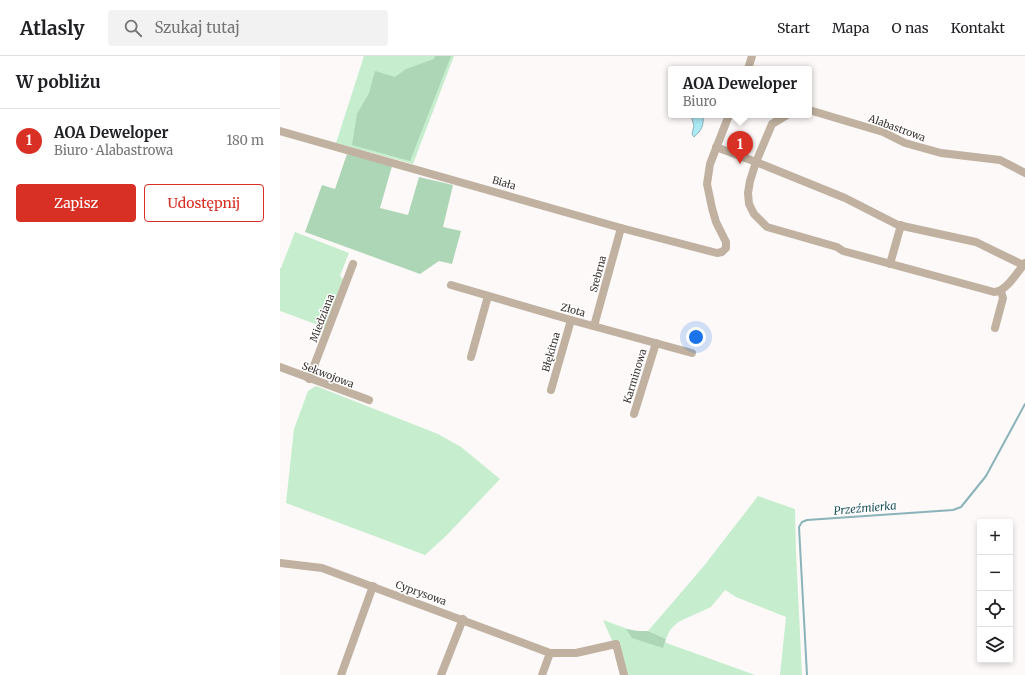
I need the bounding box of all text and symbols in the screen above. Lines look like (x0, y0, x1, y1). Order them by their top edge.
search box (108, 10, 388, 46)
text: Atlasly (20, 16, 84, 40)
icon: search (122, 17, 144, 39)
text: Szukaj tutaj (154, 18, 240, 37)
text: Start (777, 19, 810, 37)
text: Mapa (832, 19, 869, 37)
text: O nas (891, 19, 929, 37)
text: Kontakt (951, 19, 1005, 37)
popup (668, 66, 812, 118)
text: W pobliżu (16, 71, 101, 93)
text: AOA Deweloper (683, 74, 797, 93)
text: Biuro (683, 93, 717, 110)
street label: Alabastrowa (866, 111, 928, 145)
text: AOA Deweloper (54, 123, 169, 142)
pin: 1 (727, 131, 753, 164)
text: 1 (26, 132, 32, 149)
text: 180 m (226, 132, 264, 149)
text: Biuro · Alabastrowa (54, 142, 173, 159)
street label: Biała (491, 173, 518, 193)
button: Zapisz (16, 184, 136, 222)
button: Udostępnij (144, 184, 264, 222)
street label: Srebrna (587, 254, 609, 294)
street label: Miedziana (307, 291, 337, 344)
street label: Złota (559, 300, 587, 320)
your location (686, 327, 706, 347)
street label: Błękitna (539, 330, 563, 373)
street label: Karminowa (621, 347, 650, 405)
street label: Sekwojowa (300, 359, 356, 391)
water label: Przeźmierka (833, 498, 897, 518)
map controls (977, 519, 1013, 663)
button: + (977, 519, 1013, 555)
button: − (977, 555, 1013, 591)
street label: Cyprysowa (394, 578, 449, 608)
button: locate (977, 591, 1013, 627)
button: layers (977, 627, 1013, 663)

